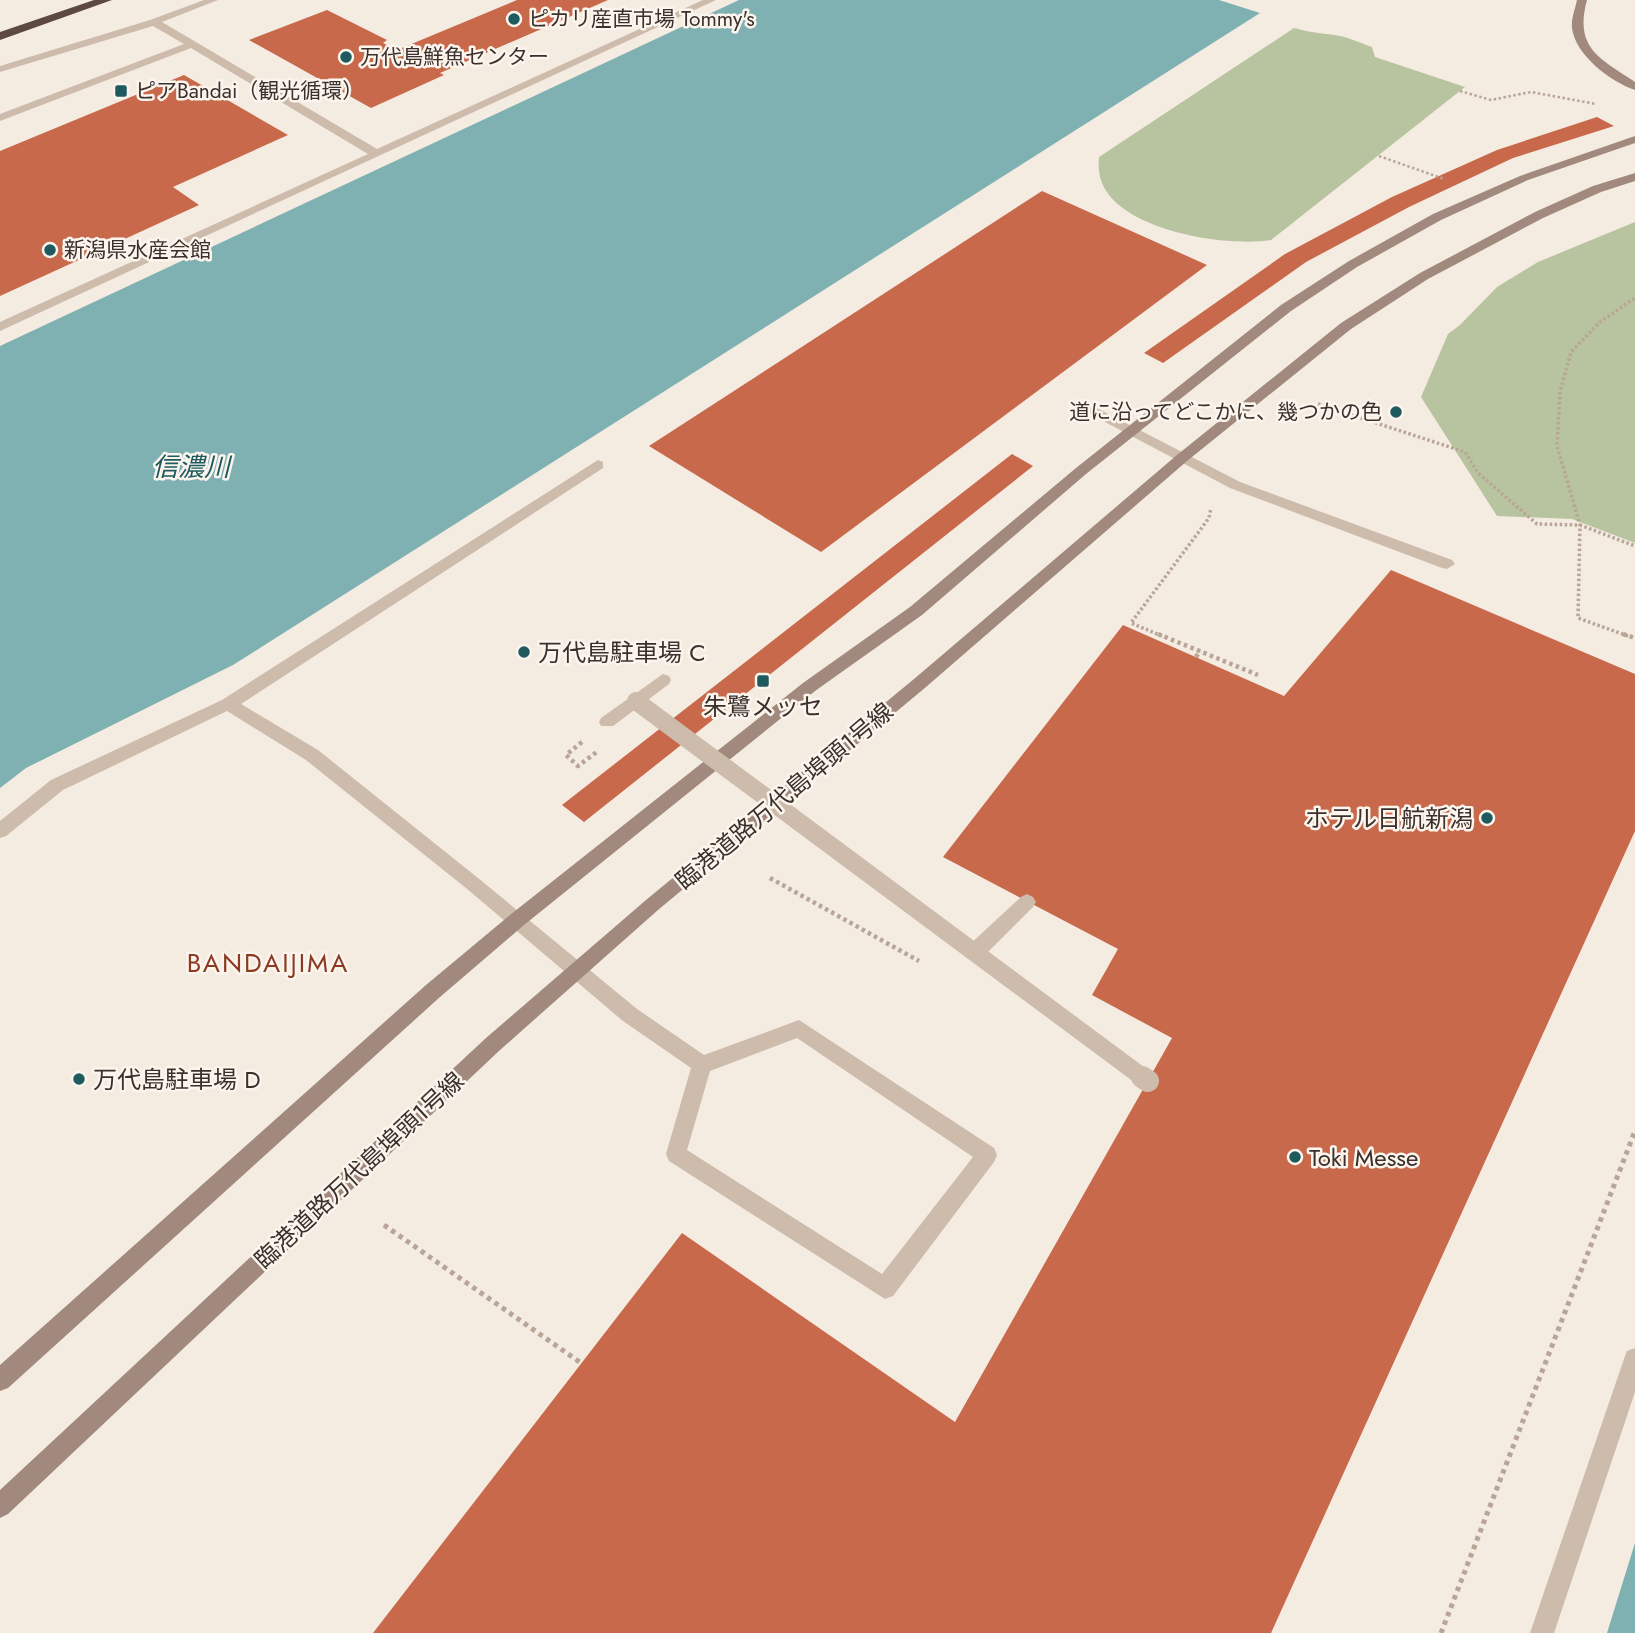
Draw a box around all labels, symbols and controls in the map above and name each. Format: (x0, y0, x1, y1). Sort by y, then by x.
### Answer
place label: ピカリ産直市場 Tommy's (528, 4, 755, 34)
marker: ピカリ産直市場 Tommy's (506, 11, 522, 27)
place label: 万代島鮮魚センター (360, 42, 549, 72)
marker: 万代島鮮魚センター (338, 49, 354, 65)
place label: ピアBandai（観光循環） (135, 76, 363, 106)
marker: ピアBandai（観光循環） (113, 83, 129, 99)
place label: 新潟県水産会館 (64, 235, 211, 265)
marker: 新潟県水産会館 (42, 242, 58, 258)
place label: 道に沿ってどこかに、幾つかの色 (1069, 397, 1382, 427)
marker: 道に沿ってどこかに、幾つかの色 (1388, 404, 1404, 420)
water label: 信濃川 (152, 448, 233, 486)
place label: 万代島駐車場 C (538, 635, 706, 670)
marker: 万代島駐車場 C (516, 644, 532, 660)
marker: 朱鷺メッセ (755, 673, 771, 689)
place label: 朱鷺メッセ (703, 689, 823, 724)
street label: 臨港道路万代島埠頭1号線 (667, 694, 901, 898)
place label: ホテル日航新潟 (1305, 801, 1473, 836)
marker: ホテル日航新潟 (1479, 810, 1495, 826)
district label: BANDAIJIMA (187, 944, 349, 982)
place label: 万代島駐車場 D (93, 1062, 261, 1097)
street label: 臨港道路万代島埠頭1号線 (247, 1063, 471, 1277)
marker: 万代島駐車場 D (71, 1071, 87, 1087)
place label: Toki Messe (1309, 1140, 1418, 1175)
marker: Toki Messe (1287, 1149, 1303, 1165)

